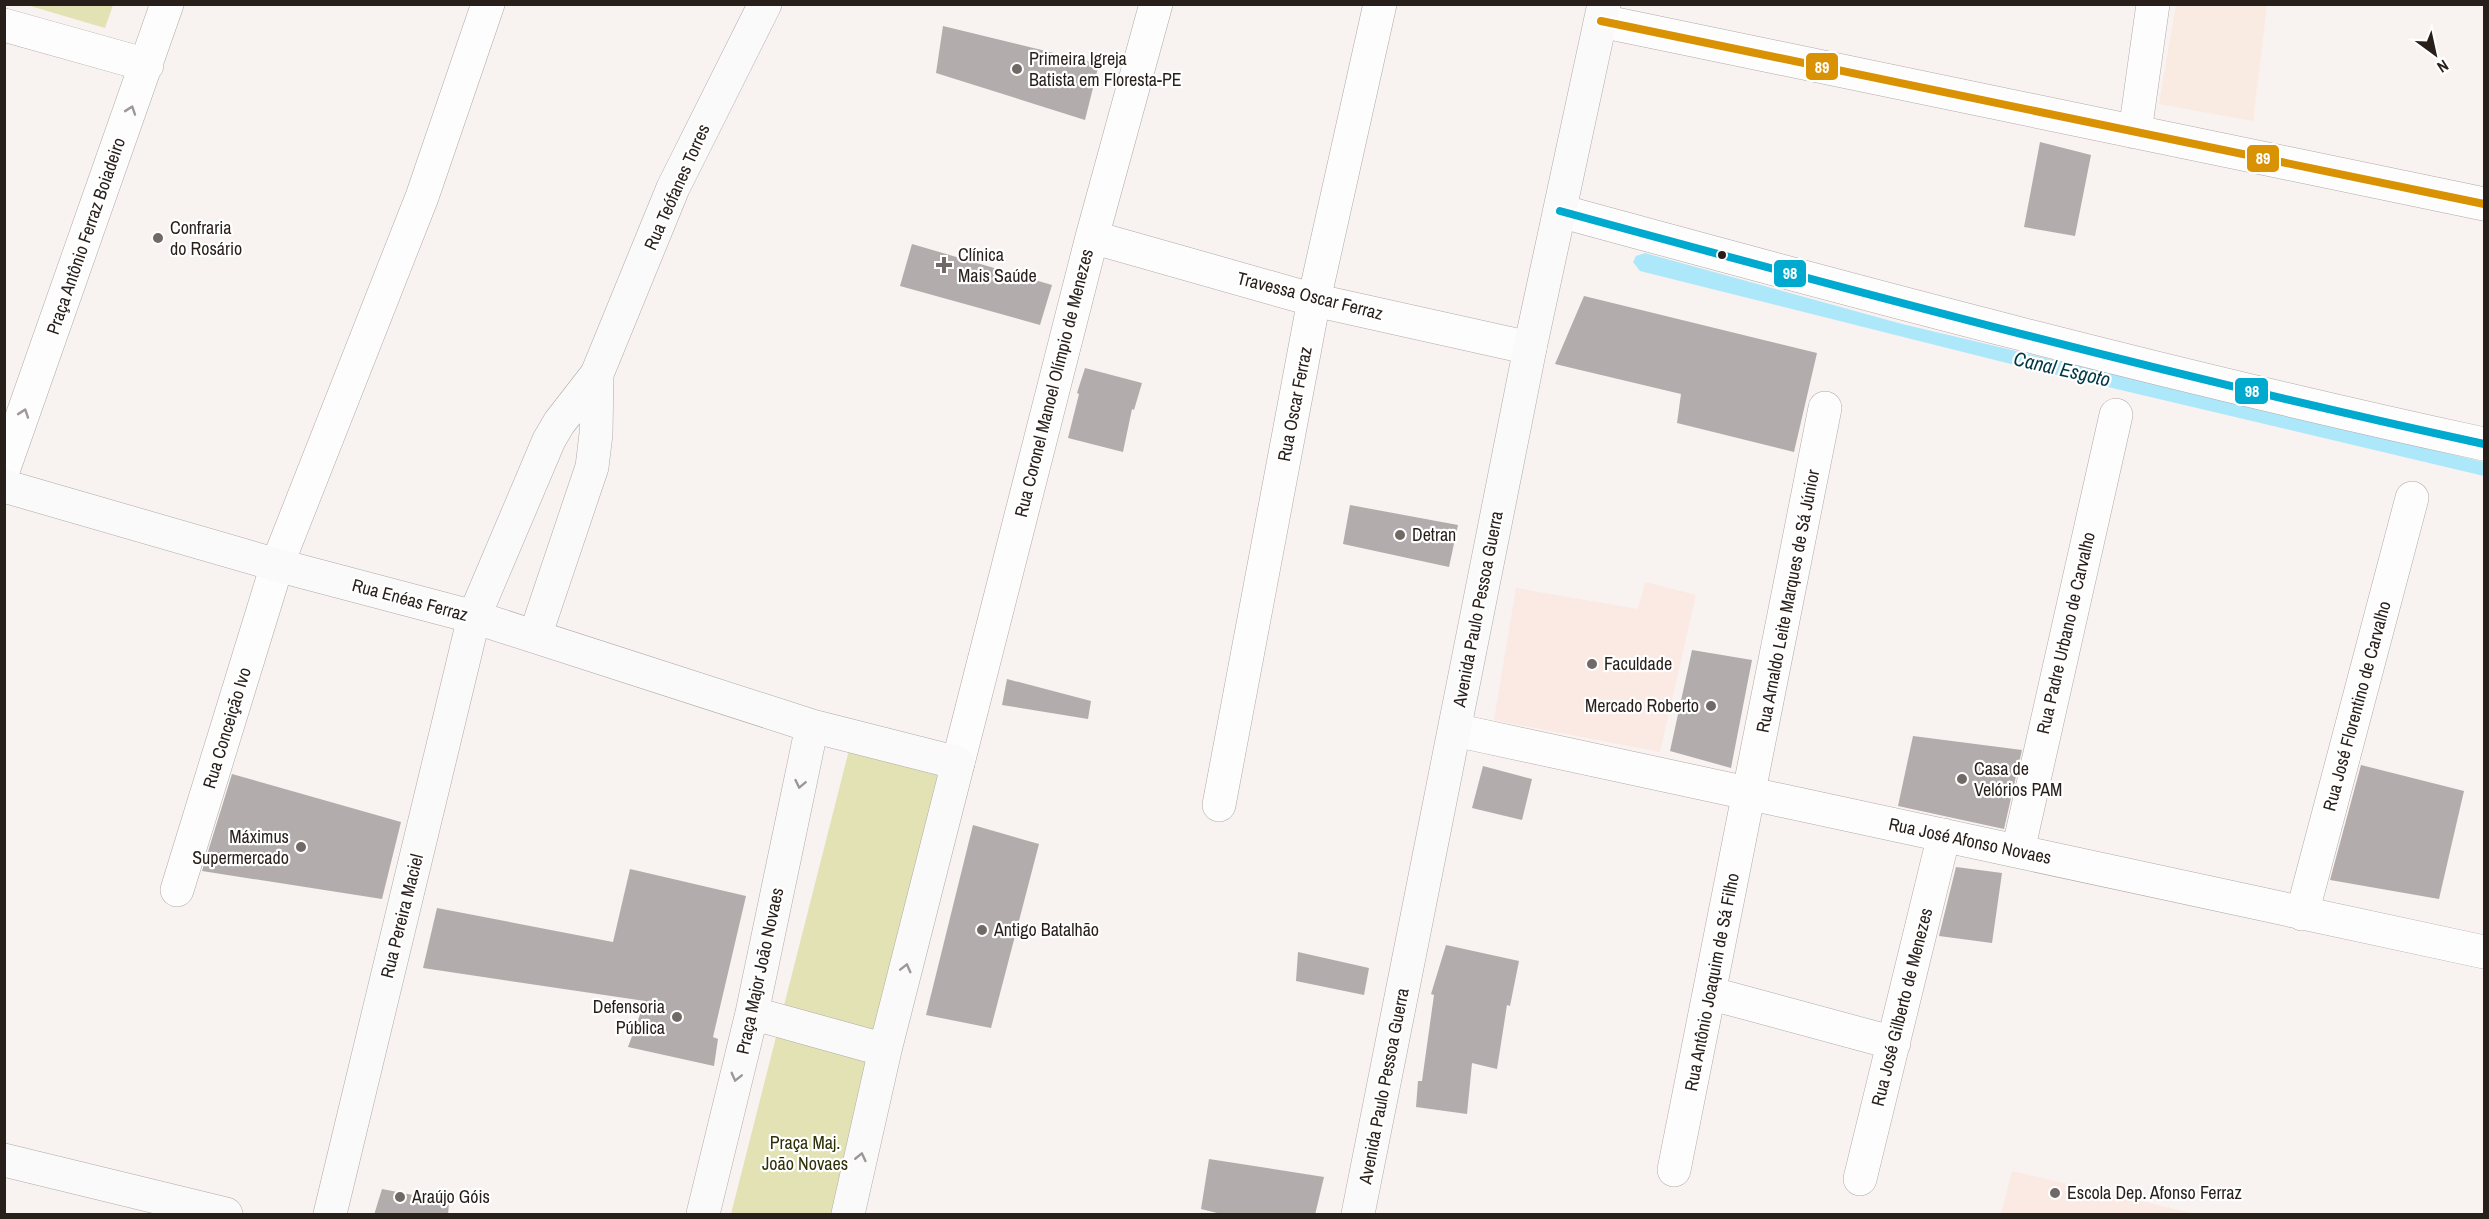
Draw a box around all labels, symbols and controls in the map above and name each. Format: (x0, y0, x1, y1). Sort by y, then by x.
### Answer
north arrow (2405, 24, 2465, 84)
place label: Primeira Igreja Batista em Floresta-PE (1029, 46, 1182, 92)
line badge: 89 (1805, 52, 1839, 81)
text: N (2433, 55, 2453, 78)
text: 89 (1815, 56, 1829, 78)
marker: Primeira Igreja Batista em Floresta-PE (1010, 62, 1024, 76)
one-way arrow (124, 105, 137, 116)
street label: Rua Teófanes Torres (638, 120, 716, 254)
street label: Praça Antônio Ferraz Boiadeiro (40, 134, 131, 338)
line badge: 89 (2246, 144, 2280, 173)
text: 89 (2256, 147, 2270, 169)
place label: Confraria do Rosário (170, 215, 242, 261)
marker: Confraria do Rosário (151, 231, 165, 245)
place label: Clínica Mais Saúde (958, 242, 1037, 288)
street label: Rua Coronel Manoel Olímpio de Menezes (1008, 246, 1099, 520)
unlabelled marker (1716, 249, 1728, 261)
marker: Clínica Mais Saúde (935, 256, 953, 274)
line badge: 98 (1773, 259, 1807, 288)
text: 98 (1783, 262, 1797, 284)
street label: Travessa Oscar Ferraz (1234, 265, 1386, 326)
street label: Rua Oscar Ferraz (1271, 344, 1318, 464)
water label: Canal Esgoto (2011, 344, 2113, 393)
line badge: 98 (2234, 377, 2269, 405)
text: 98 (2245, 380, 2259, 402)
one-way arrow (17, 408, 30, 419)
street label: Rua Arnaldo Leite Marques de Sá Júnior (1750, 467, 1825, 735)
street label: Avenida Paulo Pessoa Guerra (1446, 509, 1509, 710)
place label: Detran (1412, 522, 1456, 547)
marker: Detran (1393, 528, 1407, 542)
street label: Rua Padre Urbano de Carvalho (2030, 529, 2101, 736)
street label: Rua Enéas Ferraz (349, 572, 471, 627)
street label: Rua José Florentino de Carvalho (2316, 598, 2397, 814)
place label: Faculdade (1604, 651, 1672, 676)
marker: Faculdade (1585, 657, 1599, 671)
street label: Rua Conceição Ivo (196, 664, 257, 792)
place label: Mercado Roberto (1585, 693, 1699, 718)
marker: Mercado Roberto (1704, 699, 1718, 713)
place label: Casa de Velórios PAM (1974, 756, 2062, 802)
marker: Casa de Velórios PAM (1955, 772, 1969, 786)
one-way arrow (794, 778, 807, 788)
street label: Rua José Afonso Novaes (1886, 811, 2054, 870)
place label: Máximus Supermercado (192, 824, 289, 870)
marker: Máximus Supermercado (294, 840, 308, 854)
street label: Rua Pereira Maciel (374, 851, 429, 981)
street label: Rua Antônio Joaquim de Sá Filho (1678, 871, 1745, 1093)
street label: Praça Major João Novaes (730, 885, 789, 1057)
street label: Rua José Gilberto de Menezes (1865, 905, 1938, 1109)
place label: Antigo Batalhão (993, 917, 1099, 942)
marker: Antigo Batalhão (975, 923, 989, 937)
one-way arrow (899, 963, 911, 974)
street label: Avenida Paulo Pessoa Guerra (1352, 986, 1415, 1187)
place label: Defensoria Pública (593, 994, 665, 1040)
marker: Defensoria Pública (670, 1010, 684, 1024)
one-way arrow (731, 1072, 744, 1082)
park label: Praça Maj. João Novaes (762, 1130, 848, 1176)
one-way arrow (853, 1153, 866, 1163)
place label: Escola Dep. Afonso Ferraz (2067, 1180, 2242, 1205)
place label: Araújo Góis (411, 1184, 490, 1209)
marker: Escola Dep. Afonso Ferraz (2048, 1186, 2062, 1200)
marker: Araújo Góis (393, 1190, 407, 1204)

